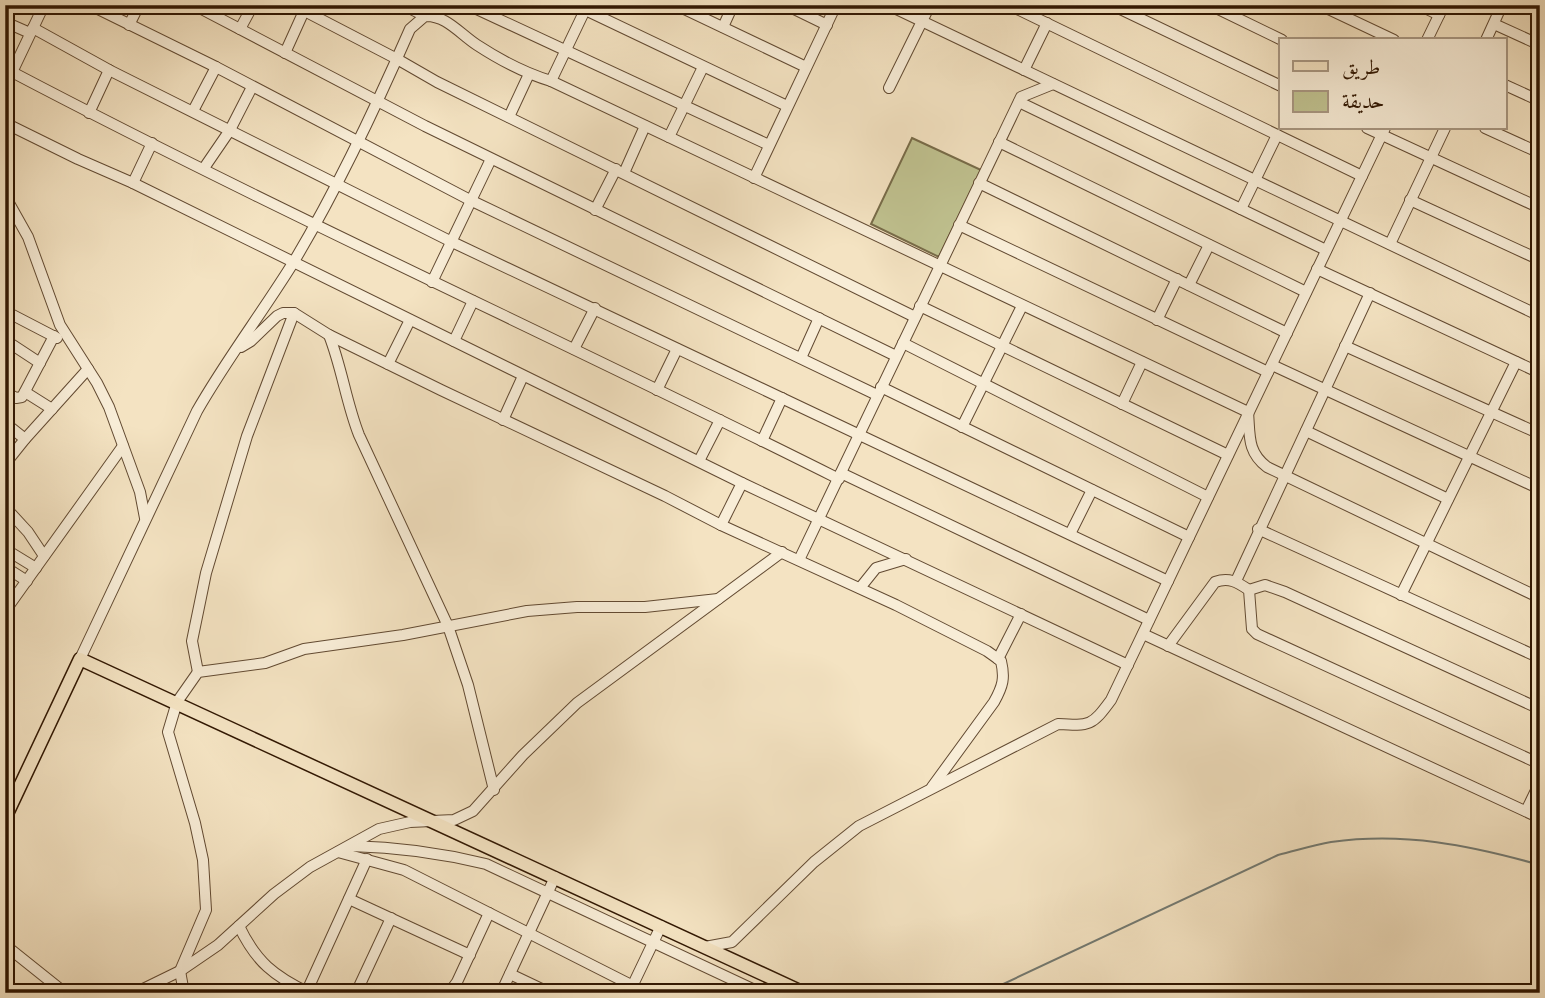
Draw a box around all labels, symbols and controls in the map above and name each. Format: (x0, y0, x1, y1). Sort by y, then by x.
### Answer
legend (1279, 38, 1506, 130)
text: طريق (1342, 54, 1380, 80)
text: حديقة (1342, 88, 1385, 114)

